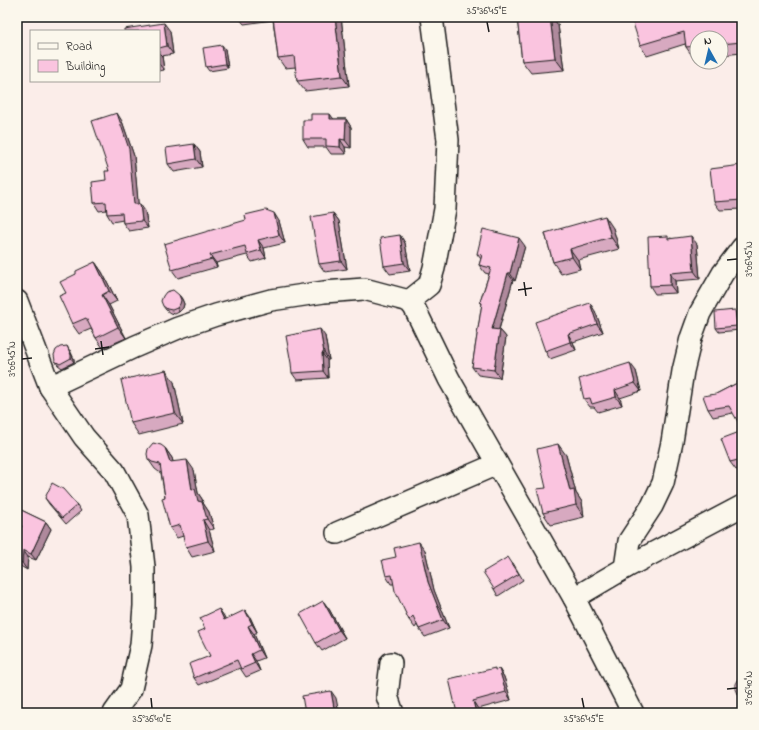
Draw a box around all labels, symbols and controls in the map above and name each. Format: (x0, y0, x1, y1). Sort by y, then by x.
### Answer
text: 35°36'45"E (467, 4, 507, 19)
legend (30, 30, 160, 82)
north arrow (689, 30, 729, 70)
text: N (703, 33, 713, 50)
text: Road (66, 38, 92, 56)
text: Building (65, 58, 105, 77)
text: 3°06'45"N (742, 241, 757, 277)
text: 3°06'45"N (5, 341, 20, 377)
text: 3°06'40"N (742, 671, 757, 705)
text: 35°36'40"E (133, 712, 171, 727)
text: 35°36'45"E (564, 712, 604, 727)

